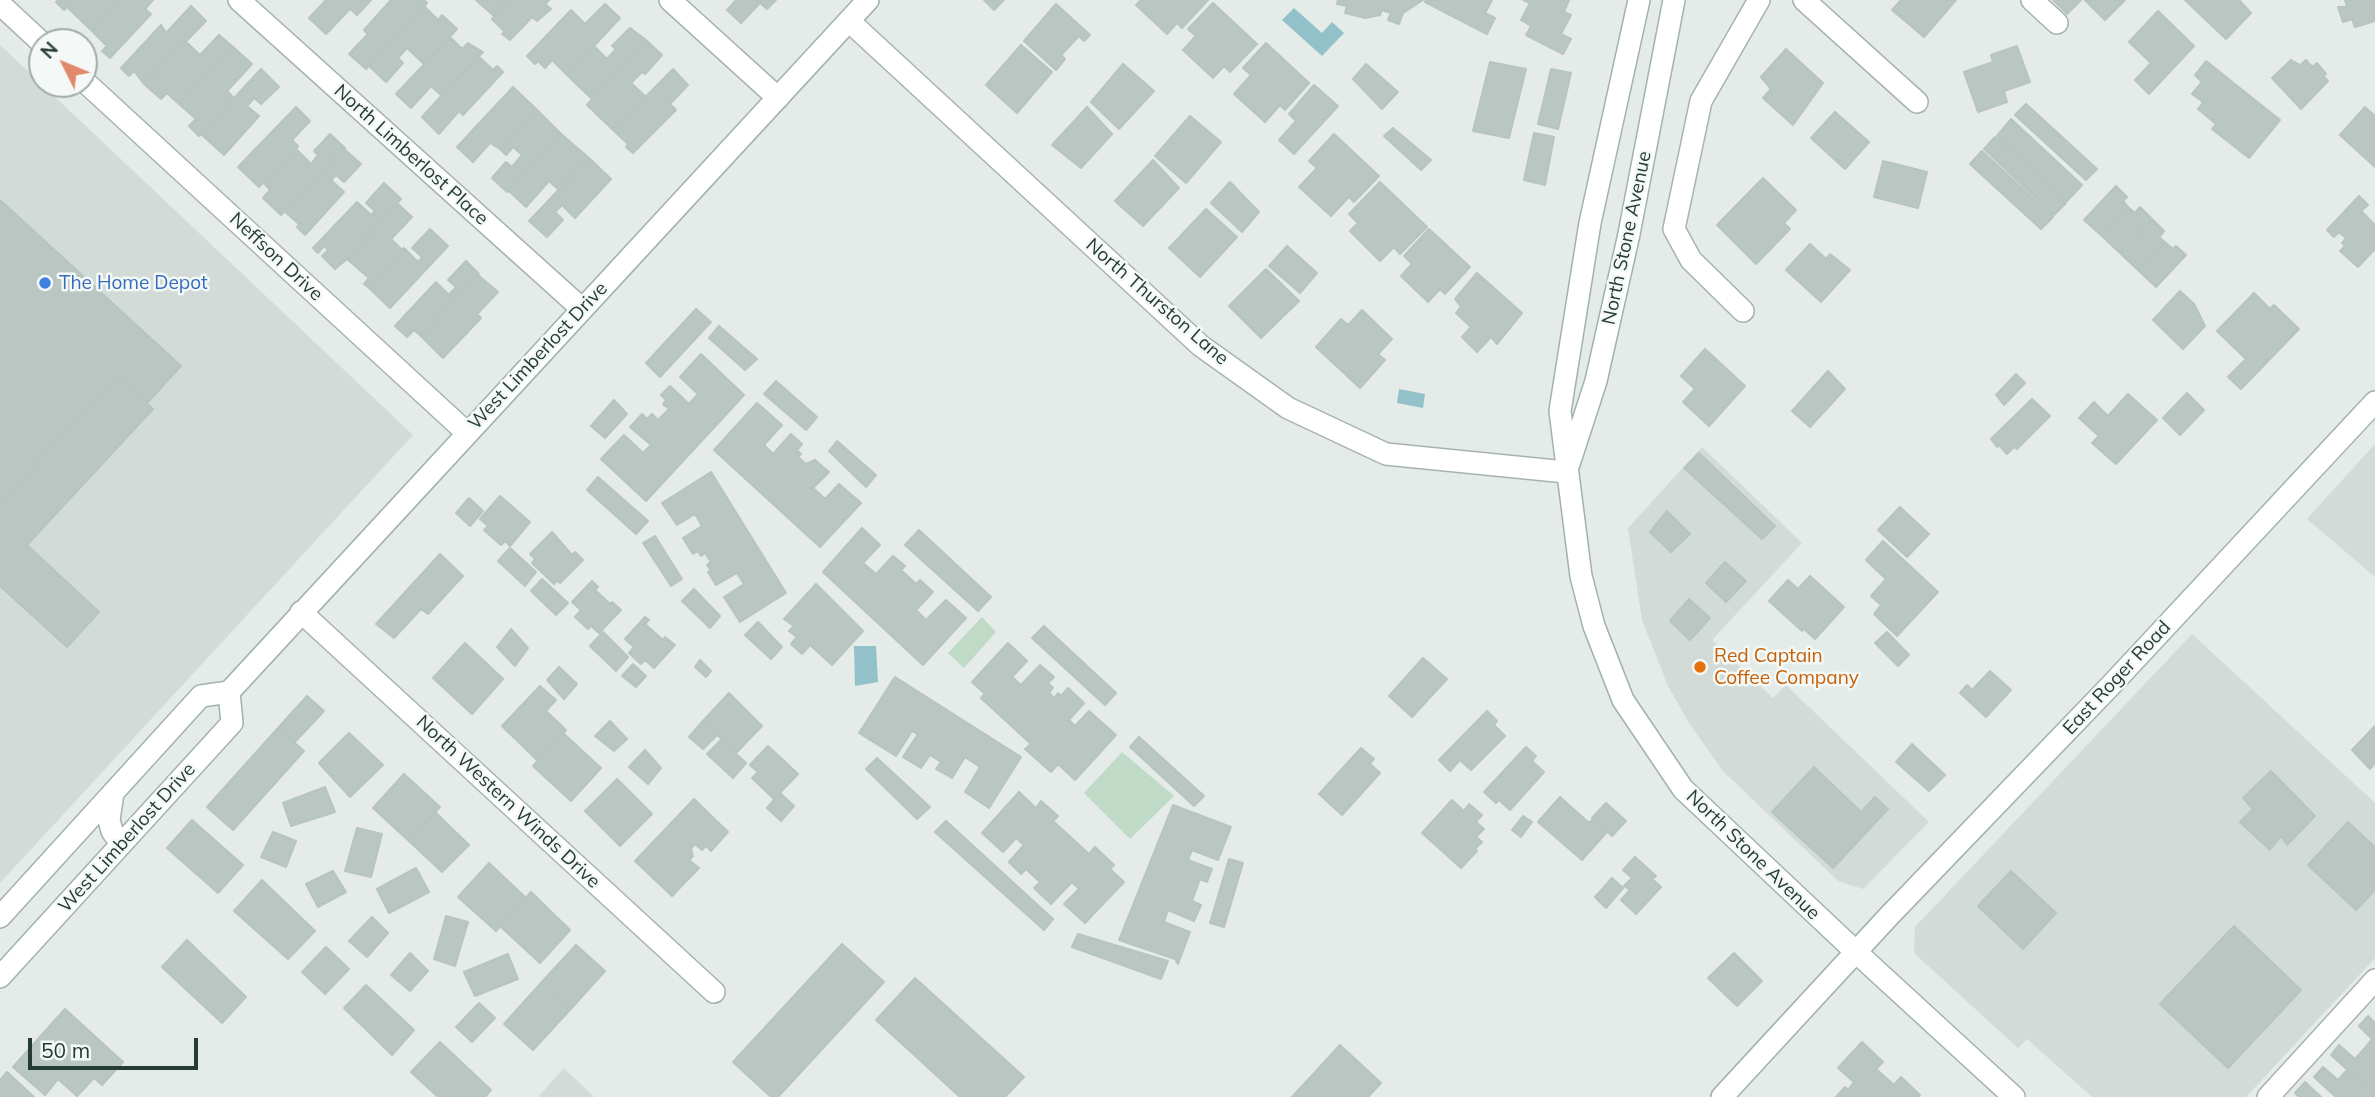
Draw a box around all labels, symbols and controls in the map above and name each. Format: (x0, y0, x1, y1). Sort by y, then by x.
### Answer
north arrow (28, 28, 98, 98)
text: N (35, 37, 63, 63)
street label: North Limberlost Place (329, 80, 493, 230)
street label: North Stone Avenue (1597, 149, 1657, 327)
street label: Neffson Drive (225, 208, 327, 306)
street label: North Thurston Lane (1081, 234, 1233, 370)
place label: The Home Depot (59, 272, 208, 294)
marker: The Home Depot (37, 275, 53, 291)
street label: West Limberlost Drive (464, 277, 612, 435)
street label: East Roger Road (2058, 616, 2176, 740)
place label: Red Captain Coffee Company (1714, 645, 1859, 689)
marker: Red Captain Coffee Company (1692, 659, 1708, 675)
street label: North Western Winds Drive (411, 711, 605, 893)
street label: West Limberlost Drive (54, 758, 200, 918)
street label: North Stone Avenue (1681, 785, 1825, 925)
scale bar (32, 1024, 201, 1068)
text: 50 m (41, 1037, 90, 1063)

